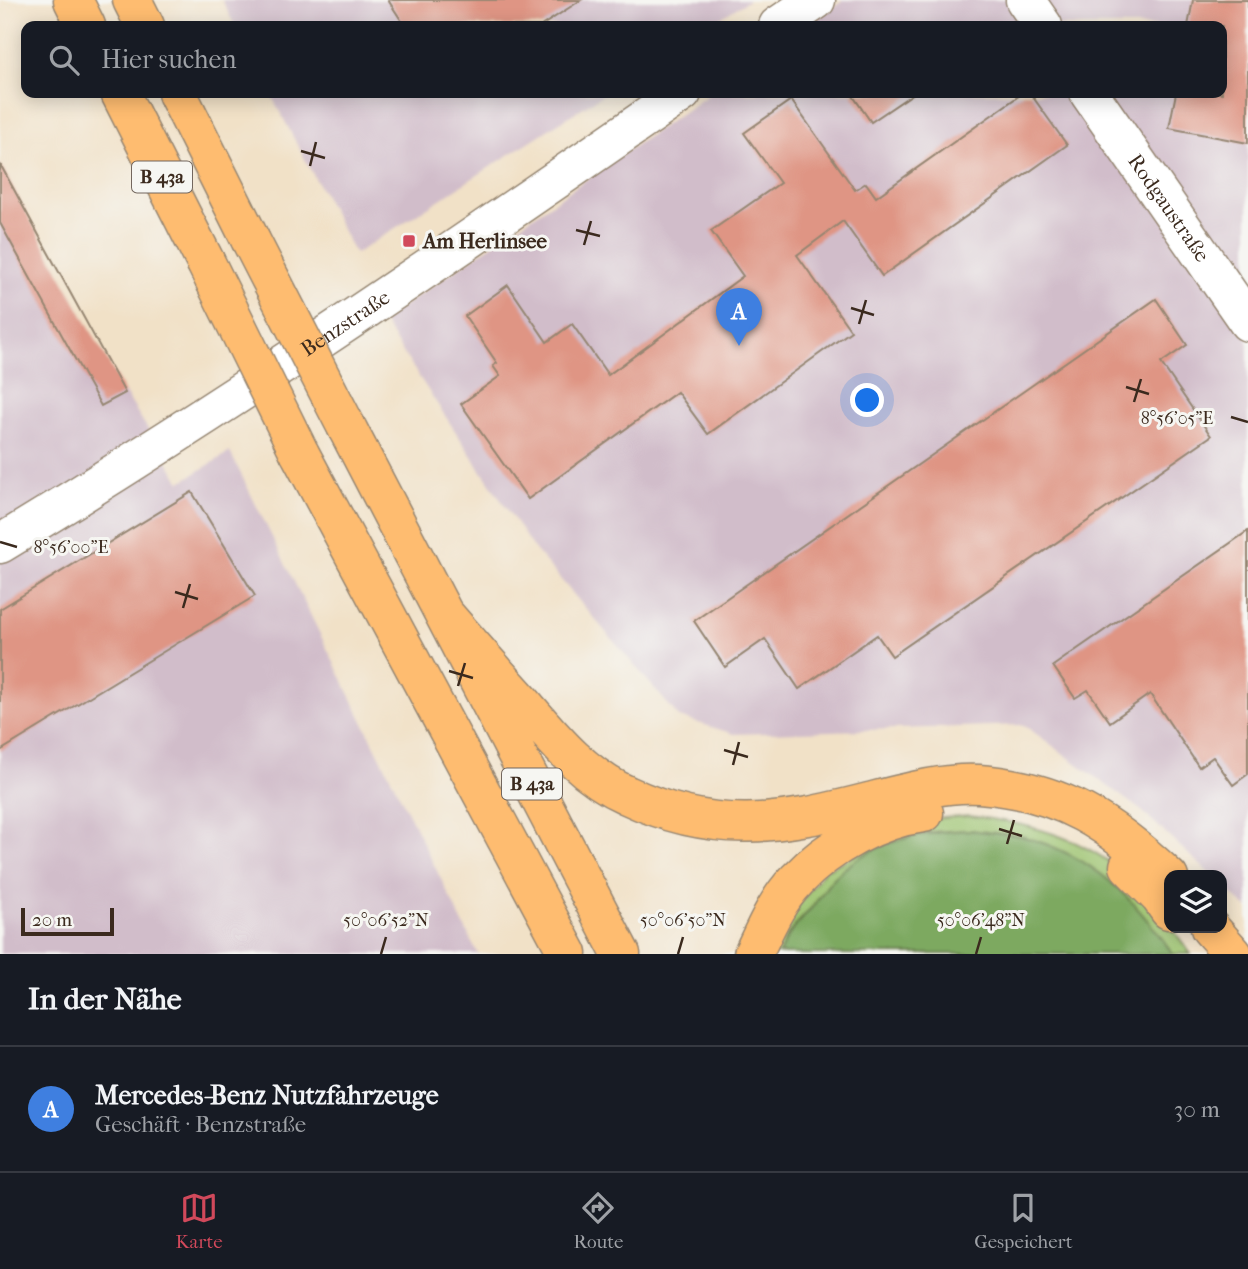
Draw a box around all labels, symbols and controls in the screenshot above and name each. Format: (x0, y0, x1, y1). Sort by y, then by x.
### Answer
search box (21, 21, 1227, 98)
icon: search (45, 41, 83, 79)
text: Hier suchen (101, 44, 237, 75)
street label: Rodgaustraße (1123, 150, 1215, 266)
road number: B 43a (132, 162, 192, 192)
place label: Am Herlinsee (421, 229, 547, 253)
marker: Am Herlinsee (401, 233, 417, 249)
street label: Benzstraße (297, 285, 394, 361)
pin: A (716, 288, 762, 346)
your location (850, 383, 884, 417)
text: 8°56'05"E (1141, 408, 1213, 429)
text: 8°56'00"E (34, 537, 108, 558)
road number: B 43a (502, 768, 562, 800)
map controls (1164, 870, 1227, 933)
button: layers (1164, 870, 1227, 933)
scale bar (21, 905, 114, 937)
text: 20 m (32, 909, 72, 931)
text: 50°06'52"N (343, 910, 429, 931)
text: 50°06'50"N (640, 910, 726, 931)
text: 50°06'48"N (937, 910, 1025, 931)
text: In der Nähe (28, 982, 182, 1017)
text: Mercedes-Benz Nutzfahrzeuge (95, 1080, 439, 1111)
text: A (44, 1096, 58, 1123)
text: 30 m (1174, 1096, 1220, 1123)
text: Geschäft · Benzstraße (95, 1111, 306, 1138)
tab: Karte (175, 1189, 223, 1253)
tab: Route (574, 1189, 623, 1253)
tab: Gespeichert (974, 1189, 1073, 1253)

